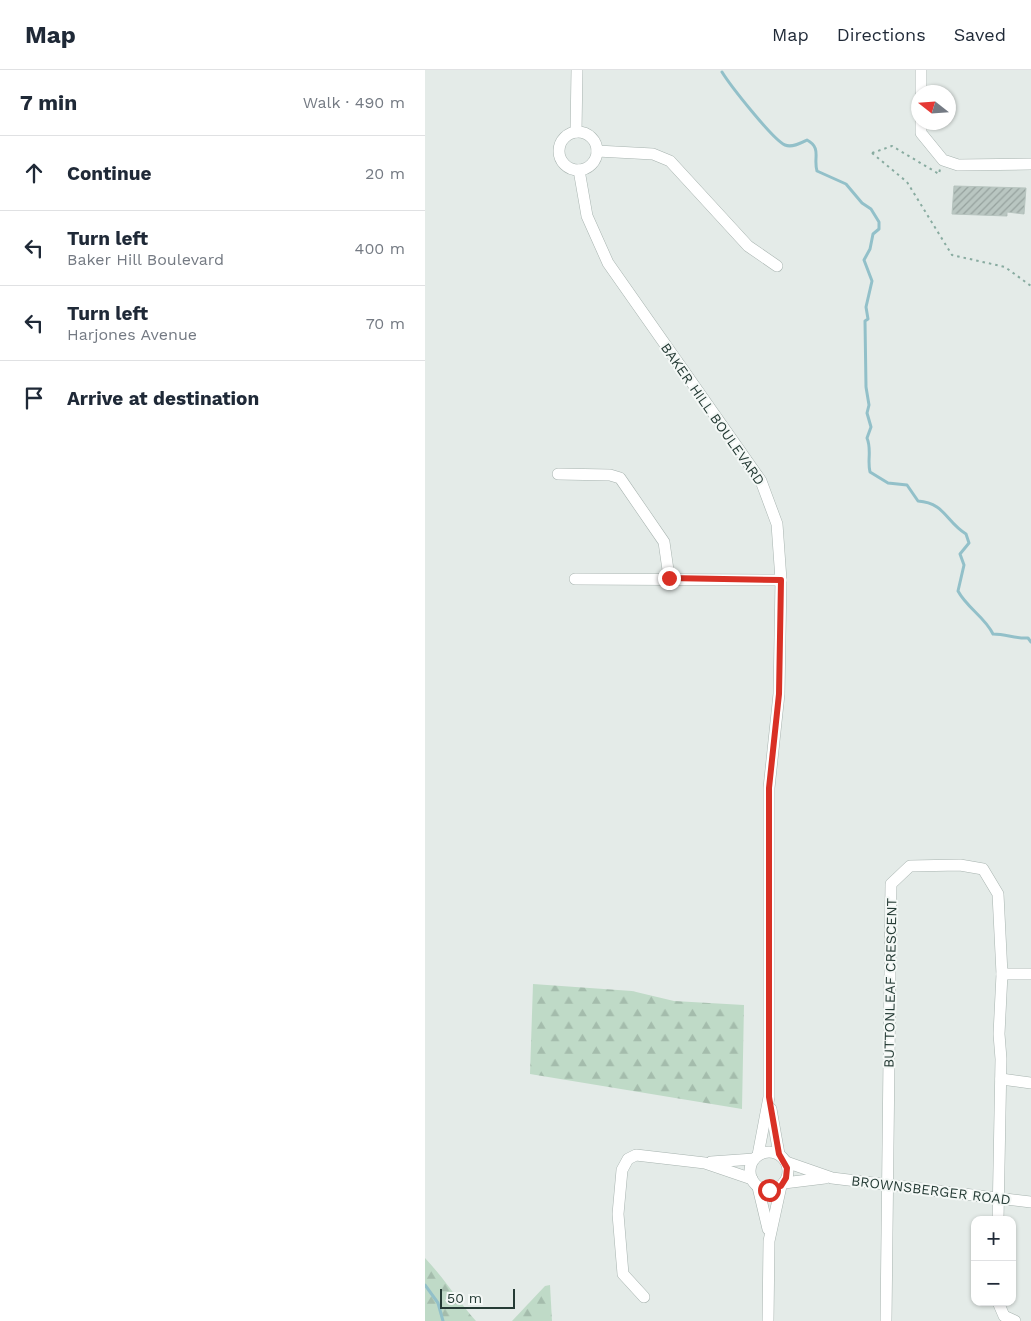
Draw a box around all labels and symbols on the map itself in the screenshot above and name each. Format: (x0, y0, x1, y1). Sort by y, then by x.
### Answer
north arrow (911, 85, 956, 130)
street label: BAKER HILL BOULEVARD (658, 340, 768, 488)
route end (658, 567, 681, 590)
street label: BUTTONLEAF CRESCENT (881, 897, 899, 1068)
street label: BROWNSBERGER ROAD (850, 1172, 1012, 1208)
route start (758, 1179, 781, 1202)
scale bar (440, 1286, 515, 1309)

